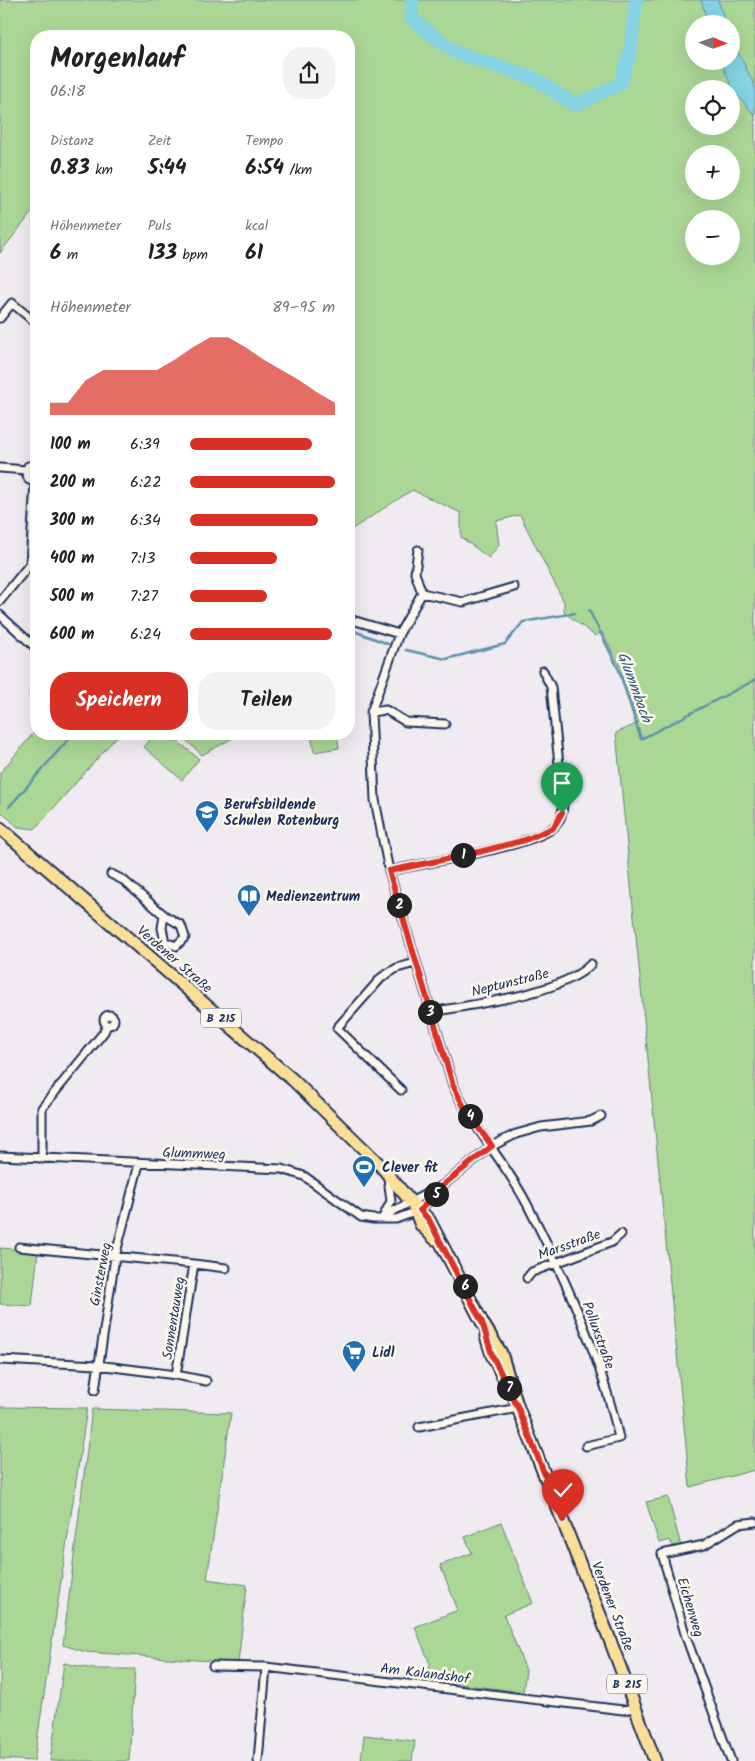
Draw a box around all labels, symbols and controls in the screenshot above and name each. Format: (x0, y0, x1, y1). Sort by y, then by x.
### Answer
north arrow (685, 15, 740, 70)
map controls (685, 15, 740, 265)
text: Morgenlauf (50, 37, 184, 82)
button: share (283, 47, 335, 99)
text: 06:18 (50, 79, 86, 104)
button: locate (685, 80, 740, 135)
text: Distanz (50, 130, 94, 152)
text: Zeit (148, 130, 171, 152)
text: Tempo (245, 130, 283, 152)
button: + (685, 145, 740, 200)
text: 0.83 (50, 152, 90, 185)
text: 5:44 (148, 152, 186, 185)
text: 6:54 (245, 152, 284, 185)
text: km (90, 159, 113, 181)
text: /km (284, 159, 312, 181)
button: − (685, 210, 740, 265)
text: Höhenmeter (50, 215, 121, 237)
text: Puls (148, 215, 171, 237)
text: kcal (245, 215, 268, 237)
text: 6 (50, 237, 61, 270)
text: 133 (148, 237, 177, 270)
text: 61 (245, 237, 263, 270)
text: m (61, 244, 78, 266)
text: bpm (177, 244, 208, 266)
text: Höhenmeter (50, 295, 131, 320)
text: 89–95 m (272, 295, 335, 320)
text: 100 m (50, 432, 91, 457)
text: 6:39 (130, 432, 160, 457)
text: 200 m (50, 470, 95, 495)
text: 6:22 (130, 470, 161, 495)
text: 300 m (50, 508, 94, 533)
text: 6:34 (130, 508, 161, 533)
text: 400 m (50, 546, 94, 571)
text: 7:13 (130, 546, 155, 571)
text: 500 m (50, 584, 94, 609)
text: 7:27 (130, 584, 158, 609)
text: 600 m (50, 622, 94, 647)
text: 6:24 (130, 622, 161, 647)
water label: Glummbach (610, 649, 659, 728)
button: Speichern (50, 672, 188, 730)
button: Teilen (198, 672, 335, 730)
pin (541, 762, 583, 813)
icon: arrive (548, 769, 576, 797)
place label: Berufsbildende Schulen Rotenburg (224, 794, 339, 832)
school or university icon: Berufsbildende Schulen Rotenburg (194, 799, 220, 833)
pin: 1 (450, 842, 476, 868)
text: 1 (461, 844, 466, 866)
library icon: Medienzentrum (236, 883, 262, 917)
place label: Medienzentrum (266, 886, 361, 908)
pin: 2 (386, 892, 412, 918)
text: 2 (395, 894, 404, 916)
street label: Verdener Straße (132, 921, 218, 999)
street label: Neptunstraße (469, 963, 552, 1003)
pin: 3 (418, 1000, 442, 1024)
text: 3 (427, 1001, 434, 1023)
road number: B 215 (201, 1008, 241, 1028)
pin: 4 (458, 1104, 482, 1128)
text: 4 (467, 1105, 474, 1127)
street label: Glummweg (162, 1142, 226, 1166)
sports icon: Clever fit (351, 1154, 377, 1188)
place label: Clever fit (382, 1157, 439, 1179)
pin: 5 (424, 1182, 448, 1206)
text: 5 (433, 1183, 440, 1205)
street label: Marsstraße (535, 1223, 604, 1266)
street label: Ginsterweg (84, 1241, 118, 1308)
pin: 6 (452, 1274, 478, 1298)
street label: Sonnentauweg (157, 1275, 191, 1361)
text: 6 (462, 1275, 469, 1297)
street label: Polluxstraße (576, 1298, 621, 1373)
supermarket icon: Lidl (341, 1339, 367, 1373)
place label: Lidl (372, 1342, 395, 1364)
pin: 7 (496, 1376, 522, 1400)
text: 7 (506, 1377, 513, 1399)
pin (542, 1469, 584, 1520)
icon: check (549, 1476, 577, 1504)
street label: Verdener Straße (585, 1558, 639, 1655)
street label: Eichenweg (671, 1575, 710, 1640)
street label: Am Kalandshof (379, 1658, 472, 1691)
road number: B 215 (607, 1675, 647, 1694)

